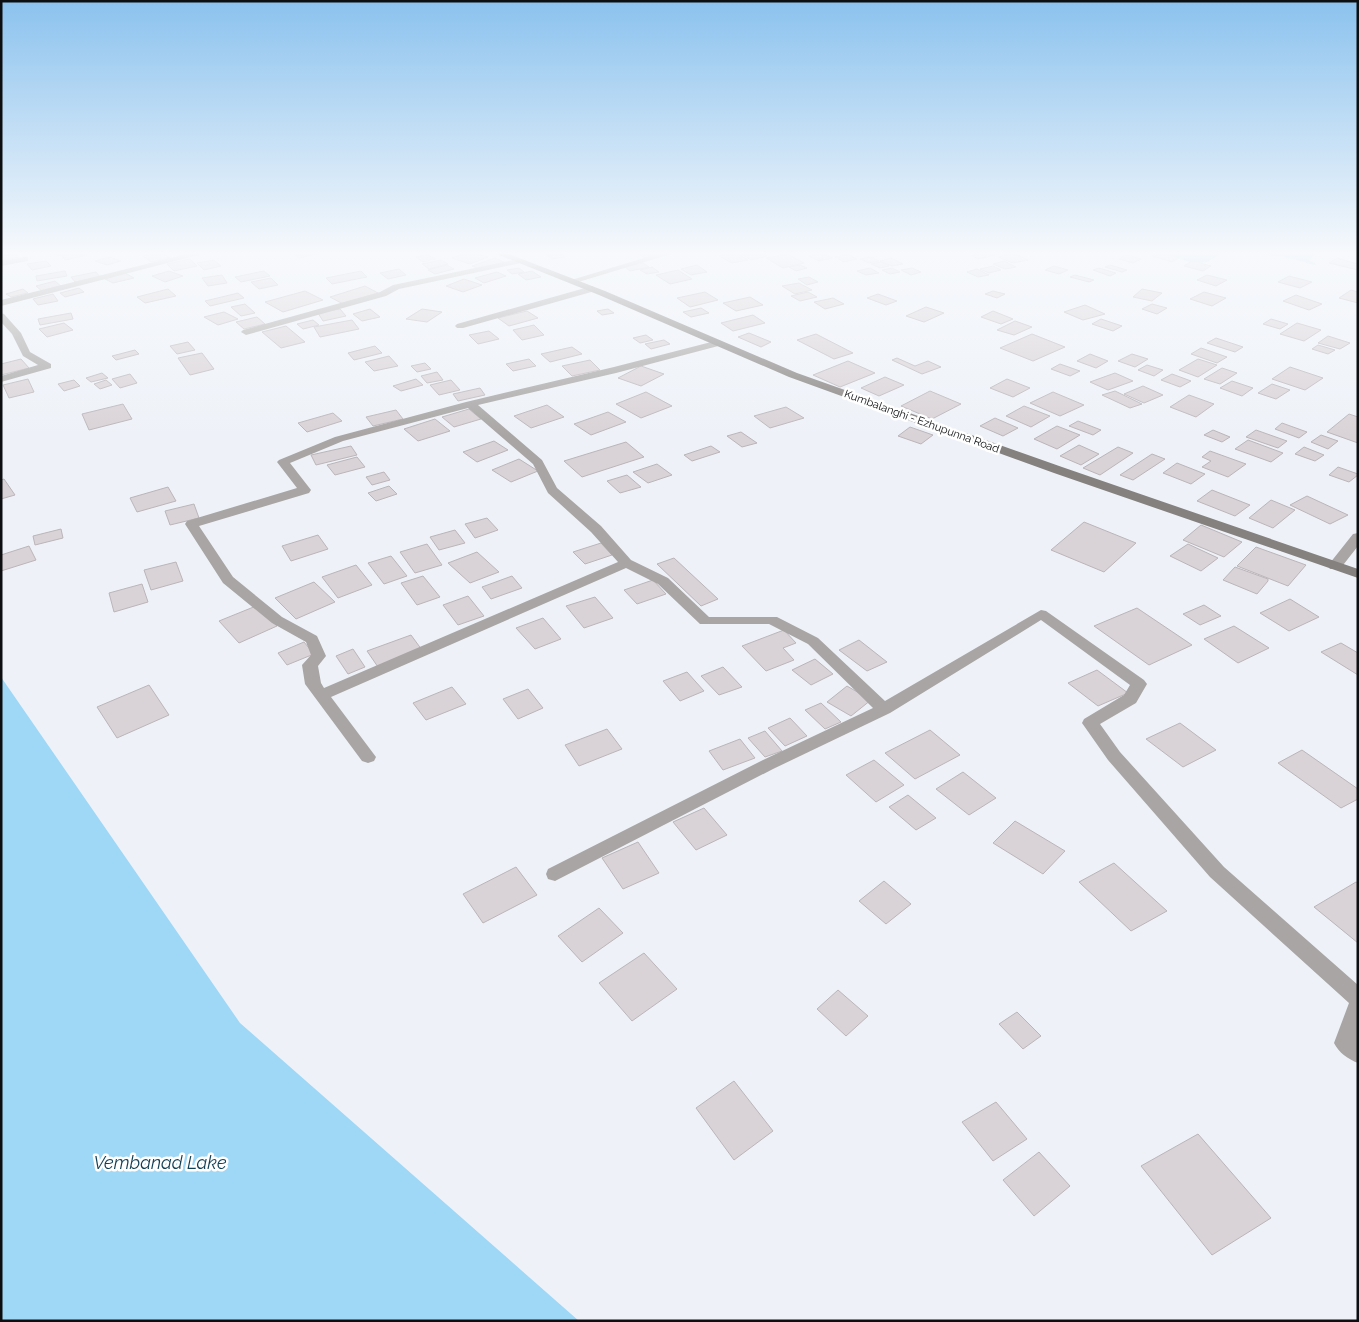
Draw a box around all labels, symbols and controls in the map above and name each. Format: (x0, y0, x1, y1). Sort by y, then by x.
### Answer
street label: Kumbalanghi - Ezhupunna Road (843, 387, 1001, 456)
water label: Vembanad Lake (93, 1152, 227, 1173)

